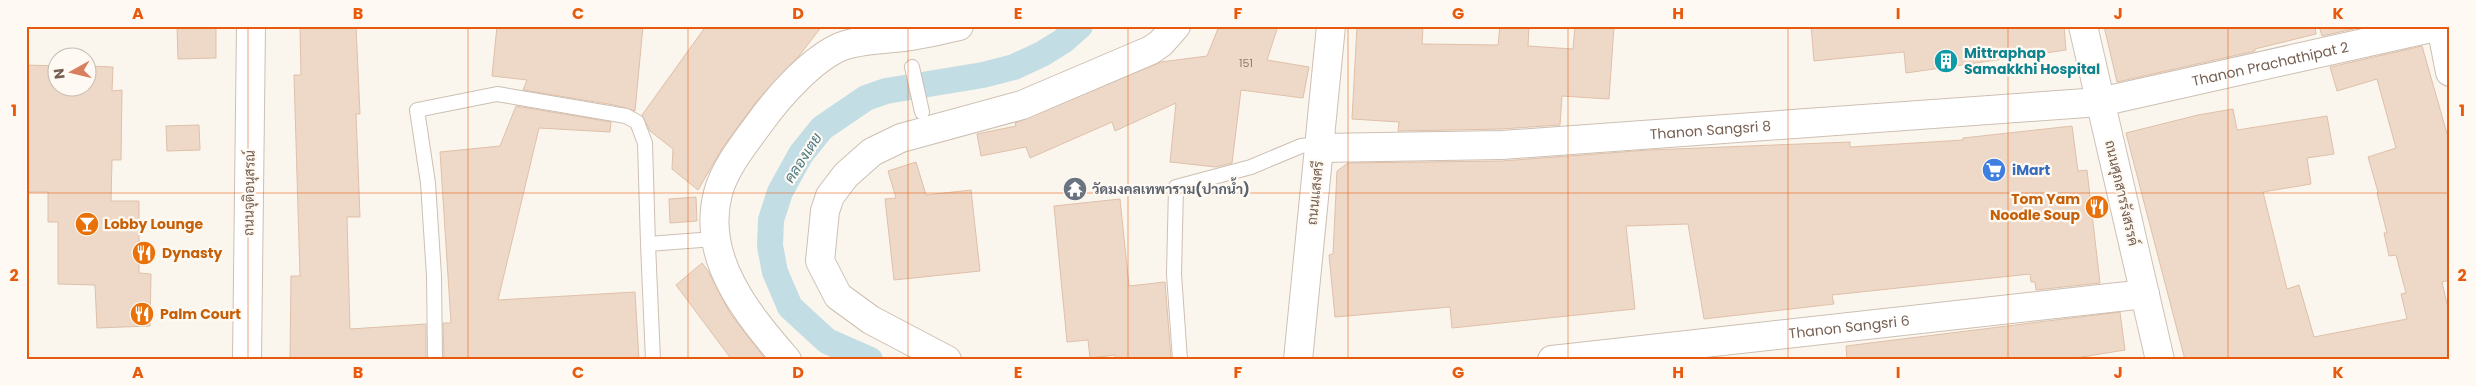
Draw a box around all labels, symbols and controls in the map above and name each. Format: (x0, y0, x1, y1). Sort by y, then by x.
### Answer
text: A (132, 2, 144, 25)
text: B (353, 2, 363, 25)
text: C (572, 2, 584, 25)
text: D (792, 2, 804, 25)
text: E (1014, 2, 1022, 25)
text: F (1234, 2, 1243, 25)
text: G (1452, 2, 1464, 25)
text: H (1672, 2, 1684, 25)
text: I (1896, 2, 1900, 25)
text: J (2113, 2, 2123, 25)
text: K (2332, 2, 2344, 25)
street label: Thanon Prachathipat 2 (2190, 37, 2350, 91)
place label: Mittraphap Samakkhi Hospital (1964, 43, 2100, 79)
north arrow (48, 48, 98, 98)
building icon: Mittraphap Samakkhi Hospital (1933, 48, 1959, 74)
house number: 151 (1239, 55, 1253, 71)
text: N (48, 67, 70, 80)
text: 1 (11, 99, 17, 122)
text: 1 (2459, 99, 2465, 122)
street label: Thanon Sangsri 8 (1649, 116, 1772, 144)
water label: คลองเตย (779, 128, 827, 187)
street label: ถนนศุภสารรังสรรค์ (2100, 138, 2144, 248)
street label: ถนนจุติอนุสรณ์ (238, 150, 260, 236)
supermarket icon: iMart (1981, 157, 2007, 183)
street label: ถนนเเสงศรี (1302, 160, 1328, 226)
place label: iMart (2012, 160, 2050, 180)
temple icon: วัดมงคลเทพาราม(ปากน้ำ) (1062, 176, 1088, 202)
place label: วัดมงคลเทพาราม(ปากน้ำ) (1092, 177, 1250, 199)
place label: Tom Yam Noodle Soup (1990, 189, 2080, 225)
restaurant icon: Tom Yam Noodle Soup (2084, 194, 2110, 220)
bar icon: Lobby Lounge (74, 211, 100, 237)
place label: Lobby Lounge (104, 214, 203, 234)
restaurant icon: Dynasty (131, 240, 157, 266)
place label: Dynasty (162, 243, 222, 263)
text: 2 (9, 264, 19, 287)
text: 2 (2457, 264, 2467, 287)
restaurant icon: Palm Court (129, 301, 155, 327)
place label: Palm Court (160, 304, 241, 324)
street label: Thanon Sangsri 6 (1788, 310, 1911, 344)
text: A (132, 361, 144, 384)
text: B (353, 361, 363, 384)
text: C (572, 361, 584, 384)
text: D (792, 361, 804, 384)
text: E (1014, 361, 1022, 384)
text: F (1234, 361, 1243, 384)
text: G (1452, 361, 1464, 384)
text: H (1672, 361, 1684, 384)
text: I (1896, 361, 1900, 384)
text: J (2113, 361, 2123, 384)
text: K (2332, 361, 2344, 384)

